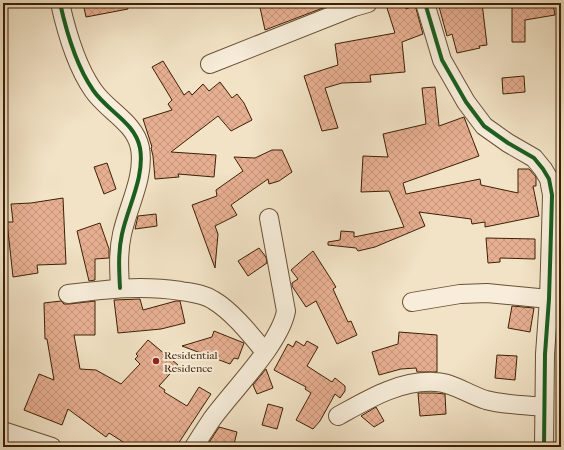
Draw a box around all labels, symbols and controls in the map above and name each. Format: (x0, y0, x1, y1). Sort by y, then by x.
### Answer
place label: Residential Residence (164, 349, 218, 375)
marker: Residential Residence (151, 356, 161, 366)

